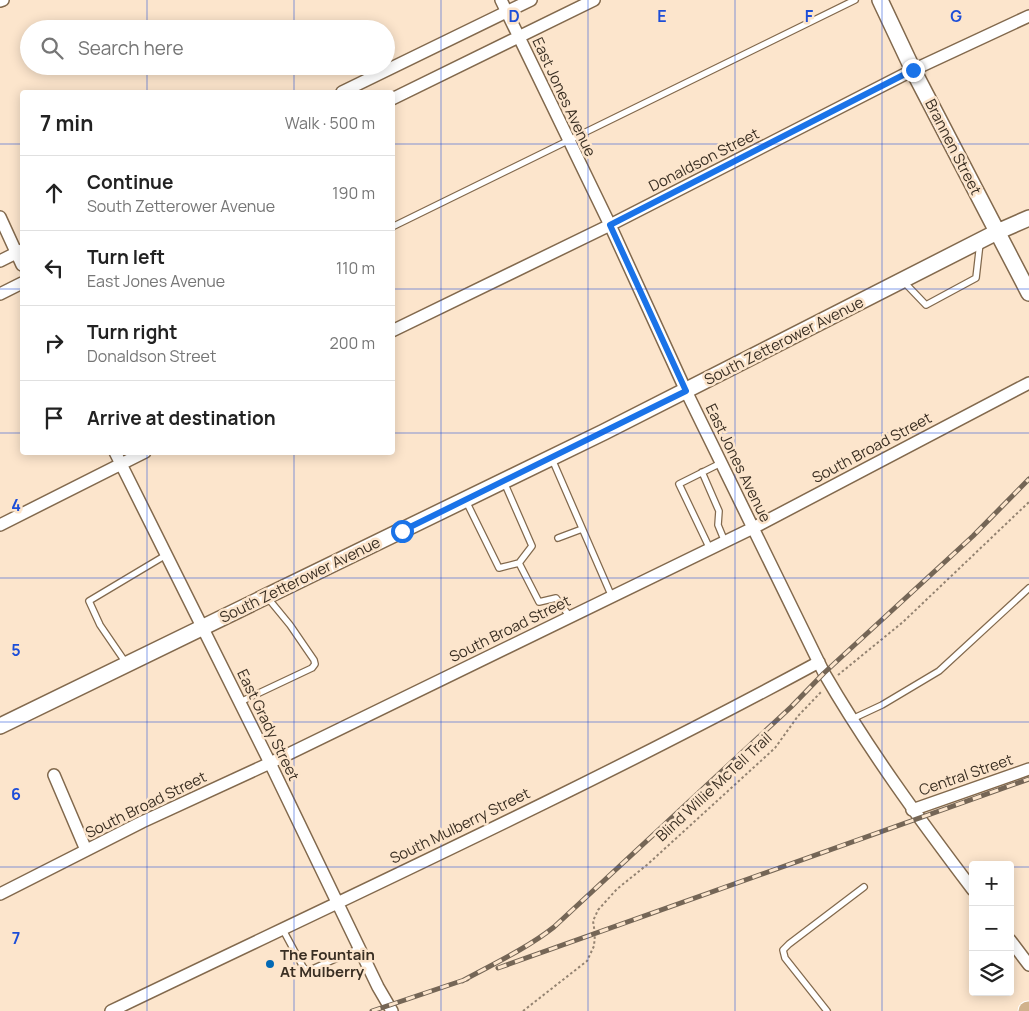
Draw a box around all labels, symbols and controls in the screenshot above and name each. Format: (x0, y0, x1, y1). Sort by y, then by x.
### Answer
text: D (508, 5, 520, 27)
text: E (657, 5, 667, 27)
text: F (805, 5, 814, 27)
text: G (950, 5, 962, 27)
search box (20, 20, 395, 75)
icon: search (38, 34, 66, 62)
street label: East Jones Avenue (528, 34, 601, 160)
text: Search here (78, 35, 184, 61)
route end (902, 59, 925, 82)
street label: Brannen Street (920, 95, 987, 198)
text: 7 min (40, 109, 93, 137)
text: Walk · 500 m (285, 112, 375, 134)
street label: Donaldson Street (645, 123, 763, 196)
text: Continue (87, 169, 173, 195)
icon: ahead (40, 179, 68, 207)
text: 190 m (332, 182, 375, 204)
text: South Zetterower Avenue (87, 195, 275, 217)
text: Turn left (87, 244, 165, 270)
icon: left (40, 254, 68, 282)
text: 110 m (336, 257, 375, 279)
text: East Jones Avenue (87, 270, 225, 292)
street label: South Zetterower Avenue (700, 291, 867, 390)
text: Turn right (87, 319, 177, 345)
icon: right (40, 329, 68, 357)
text: 200 m (330, 332, 375, 354)
text: Donaldson Street (87, 345, 216, 367)
street label: East Jones Avenue (701, 400, 776, 526)
icon: arrive (40, 404, 68, 432)
text: Arrive at destination (87, 405, 276, 431)
street label: South Broad Street (808, 407, 935, 488)
text: 4 (11, 494, 21, 516)
route start (391, 520, 414, 543)
street label: South Zetterower Avenue (216, 531, 384, 628)
street label: South Broad Street (446, 590, 574, 667)
text: 5 (11, 639, 21, 661)
street label: East Grady Street (232, 666, 305, 784)
street label: Blind Willie McTell Trail (651, 727, 776, 846)
street label: Central Street (916, 749, 1016, 800)
street label: South Broad Street (82, 766, 210, 843)
text: 6 (11, 783, 21, 805)
street label: South Mulberry Street (386, 783, 533, 869)
map controls (969, 861, 1014, 996)
button: + (969, 861, 1014, 906)
button: − (969, 906, 1014, 951)
text: 7 (12, 927, 20, 949)
place label: The Fountain At Mulberry (280, 944, 375, 982)
button: layers (969, 951, 1014, 996)
marker: The Fountain At Mulberry (264, 958, 276, 970)

